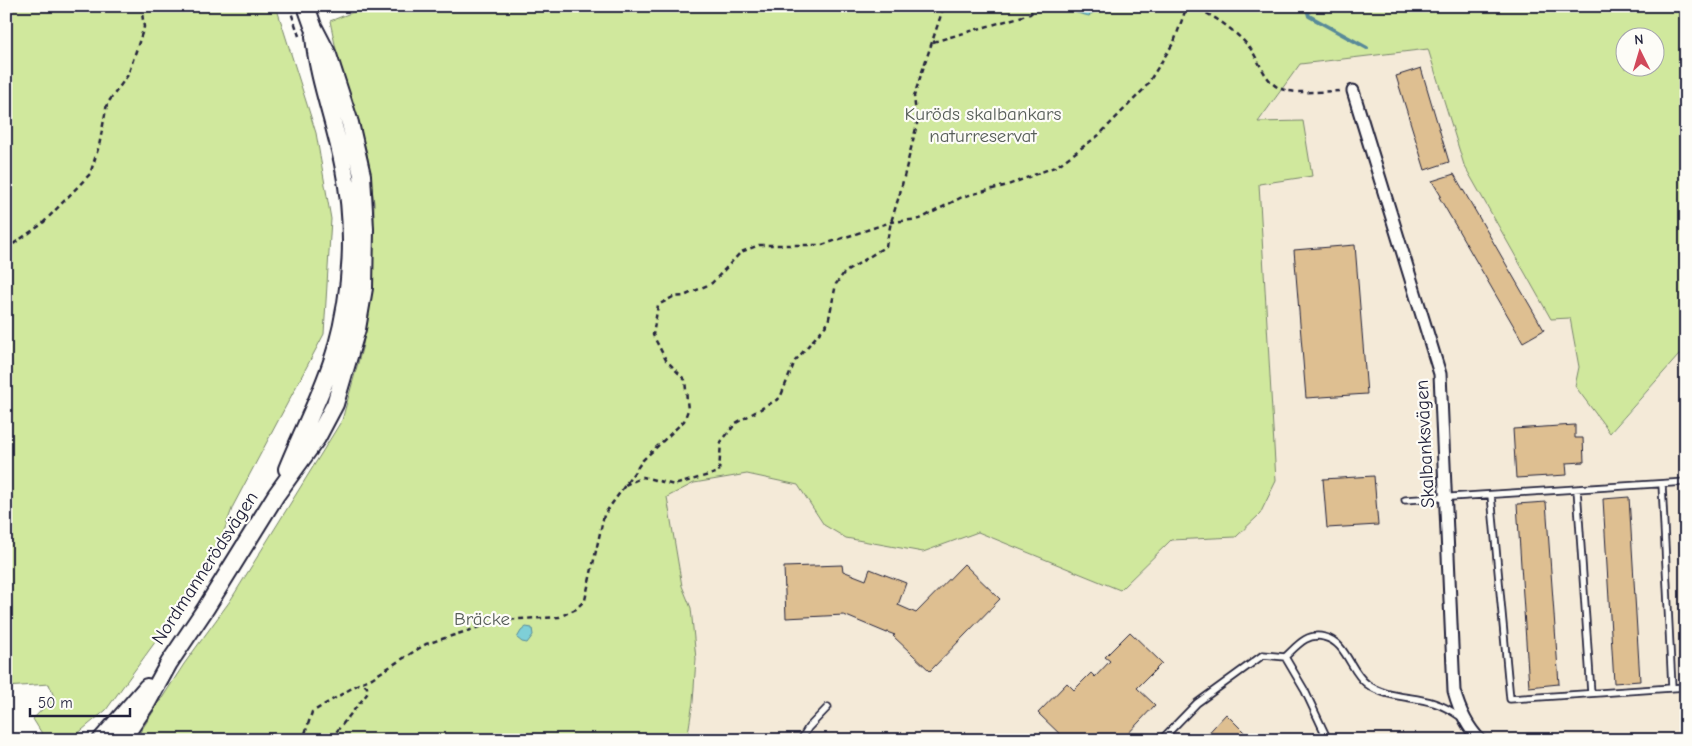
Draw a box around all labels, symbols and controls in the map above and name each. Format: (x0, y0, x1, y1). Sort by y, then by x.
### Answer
north arrow (1614, 28, 1664, 78)
text: N (1634, 31, 1644, 48)
park label: Kuröds skalbankars naturreservat (905, 103, 1062, 147)
street label: Skalbanksvägen (1411, 379, 1439, 509)
street label: Nordmannerödsvägen (147, 487, 263, 649)
park label: Bräcke (454, 608, 510, 630)
scale bar (30, 686, 130, 718)
text: 50 m (38, 694, 73, 712)

